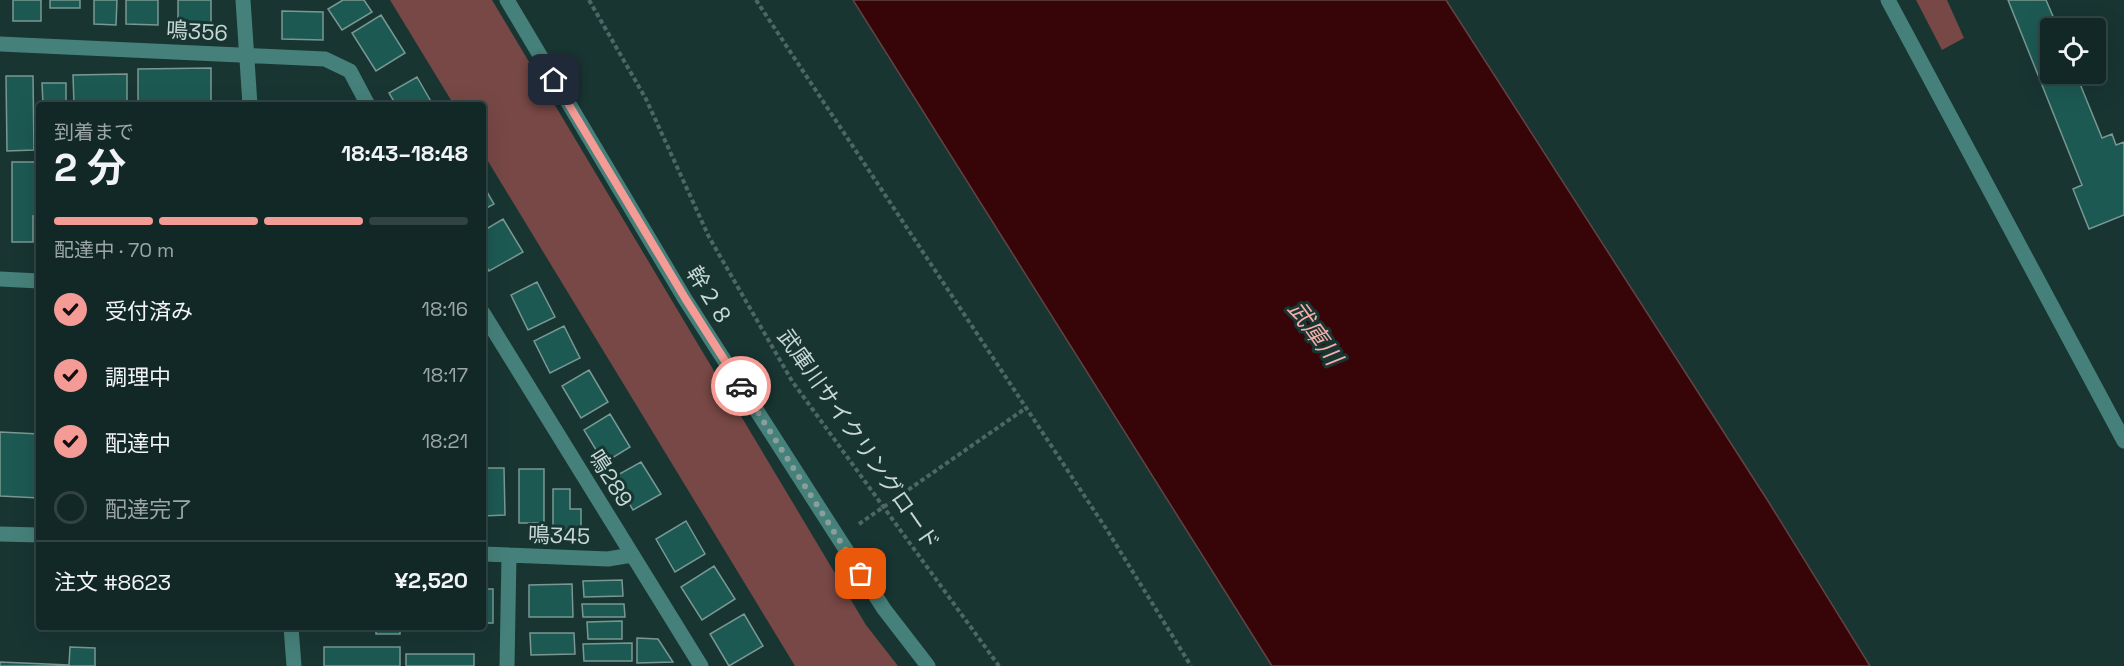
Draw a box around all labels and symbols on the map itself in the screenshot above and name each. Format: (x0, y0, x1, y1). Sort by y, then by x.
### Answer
street label: 鳴356 (165, 15, 229, 47)
pin (528, 54, 579, 105)
street label: 幹２８ (681, 261, 739, 331)
water label: 武庫川 (1282, 294, 1351, 373)
street label: 武庫川サイクリングロード (772, 323, 946, 555)
courier (711, 356, 771, 416)
street label: 鳴289 (583, 444, 639, 512)
street label: 鳴345 (527, 520, 591, 550)
pin (835, 548, 886, 599)

